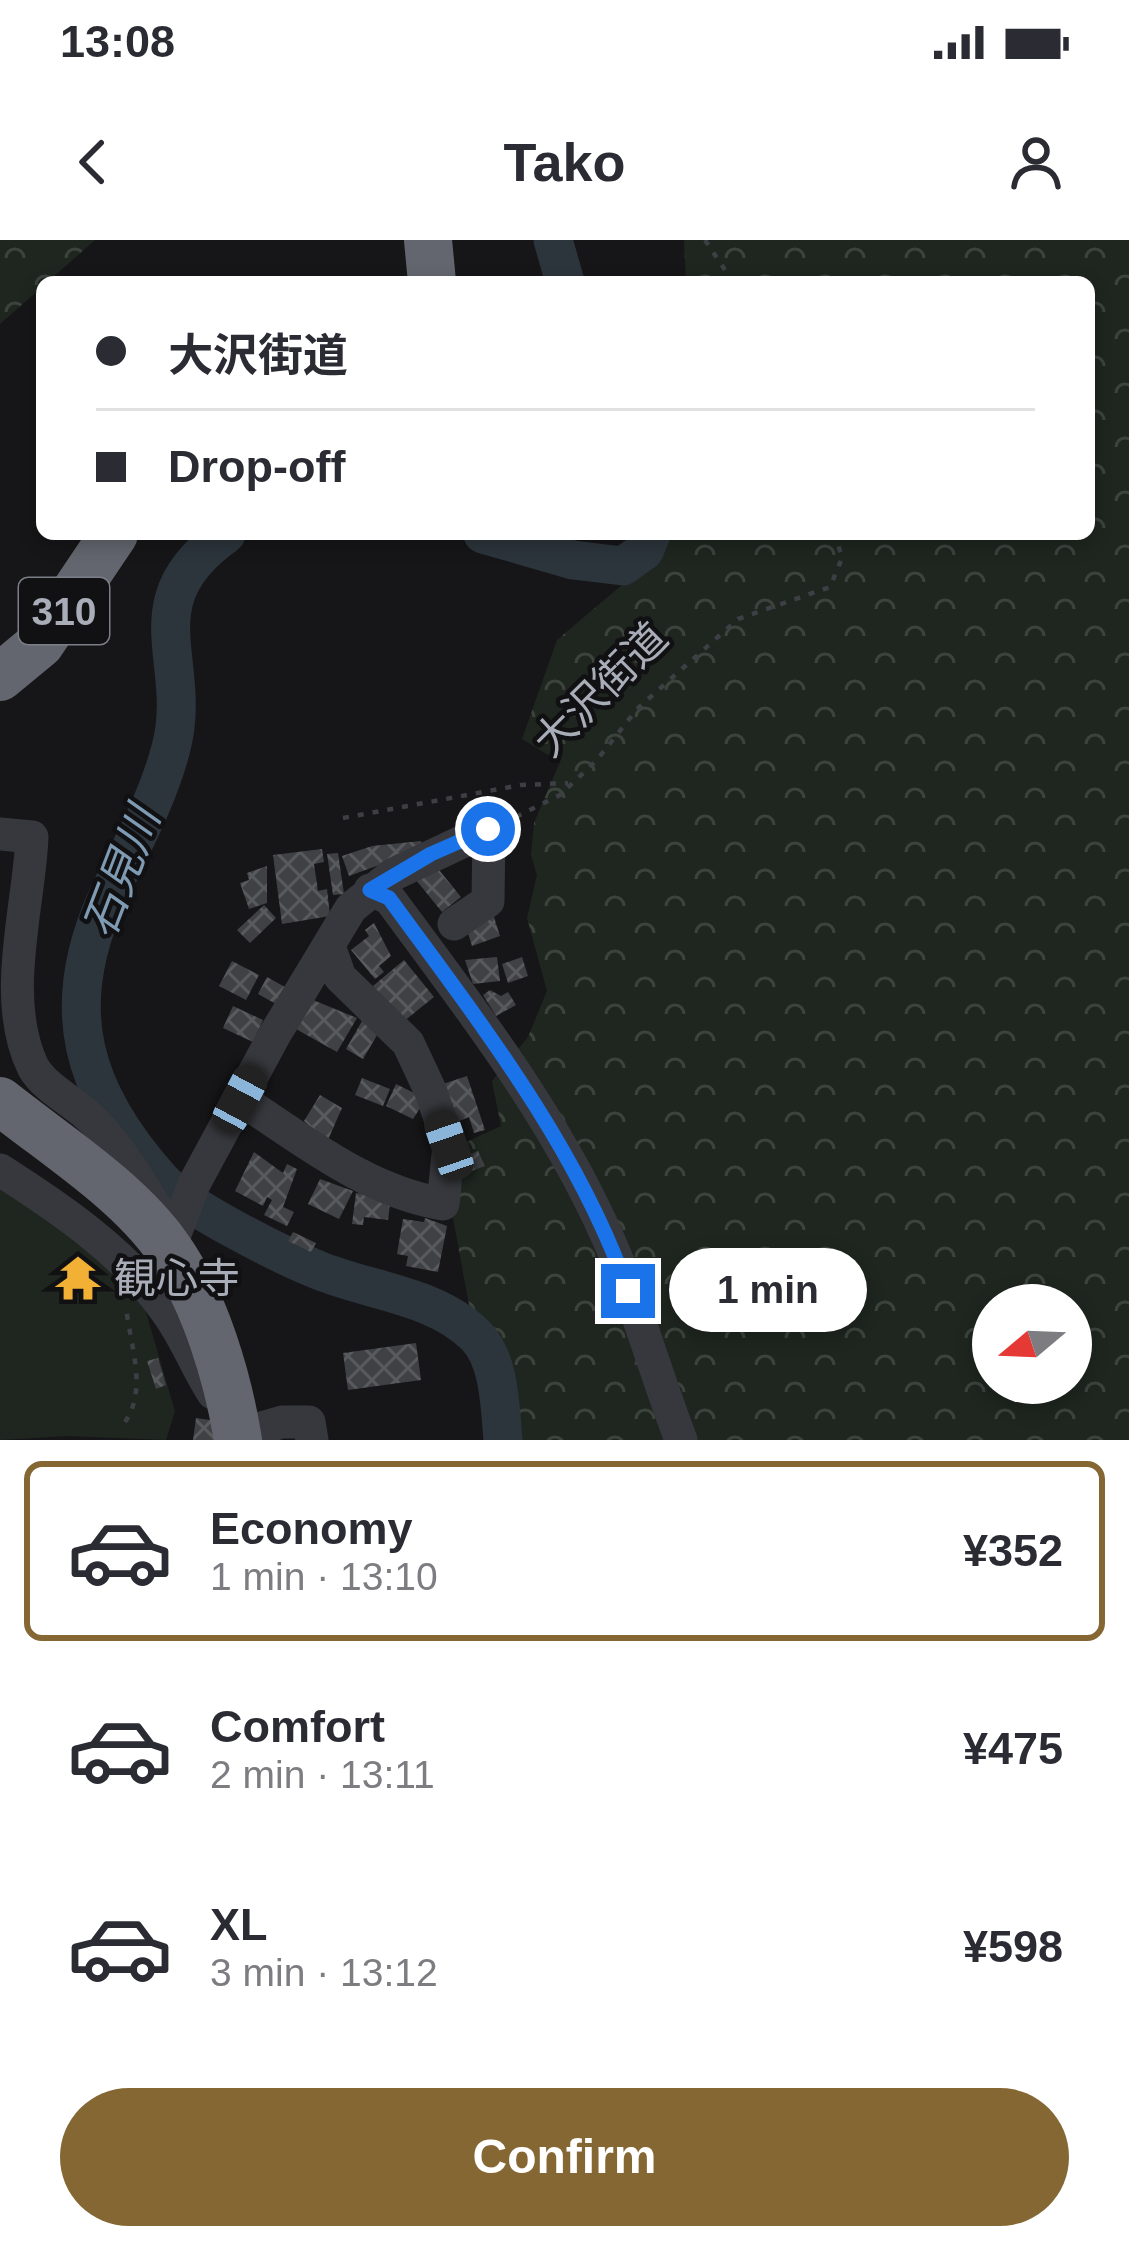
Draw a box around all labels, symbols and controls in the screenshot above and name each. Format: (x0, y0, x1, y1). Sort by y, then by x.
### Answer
text: 13:08 (60, 16, 175, 67)
icon: back (60, 129, 126, 195)
icon: person (1003, 129, 1069, 195)
text: Tako (503, 132, 626, 192)
text: 大沢街道 (168, 330, 348, 381)
text: Drop-off (168, 441, 345, 492)
road number: 310 (19, 578, 109, 644)
street label: 大沢街道 (524, 613, 676, 765)
water label: 石見川 (73, 796, 171, 944)
route start (461, 802, 515, 856)
car (207, 1059, 273, 1139)
car (420, 1105, 478, 1185)
callout: 1 min (670, 1249, 868, 1333)
temple icon: 観心寺 (53, 1253, 103, 1303)
place label: 観心寺 (114, 1255, 240, 1302)
route end (601, 1264, 655, 1318)
text: 1 min (717, 1268, 819, 1311)
north arrow (972, 1284, 1092, 1404)
map controls (972, 1284, 1092, 1404)
icon: car (66, 1497, 174, 1605)
text: Economy (210, 1503, 413, 1554)
text: ¥352 (963, 1525, 1063, 1576)
text: 1 min · 13:10 (210, 1555, 438, 1598)
icon: car (66, 1695, 174, 1803)
text: Comfort (210, 1701, 385, 1752)
text: ¥475 (963, 1723, 1063, 1774)
text: 2 min · 13:11 (210, 1753, 435, 1796)
icon: car (66, 1893, 174, 2001)
text: XL (210, 1899, 268, 1950)
text: ¥598 (963, 1921, 1063, 1972)
text: 3 min · 13:12 (210, 1951, 438, 1994)
button: Confirm (60, 2088, 1069, 2226)

